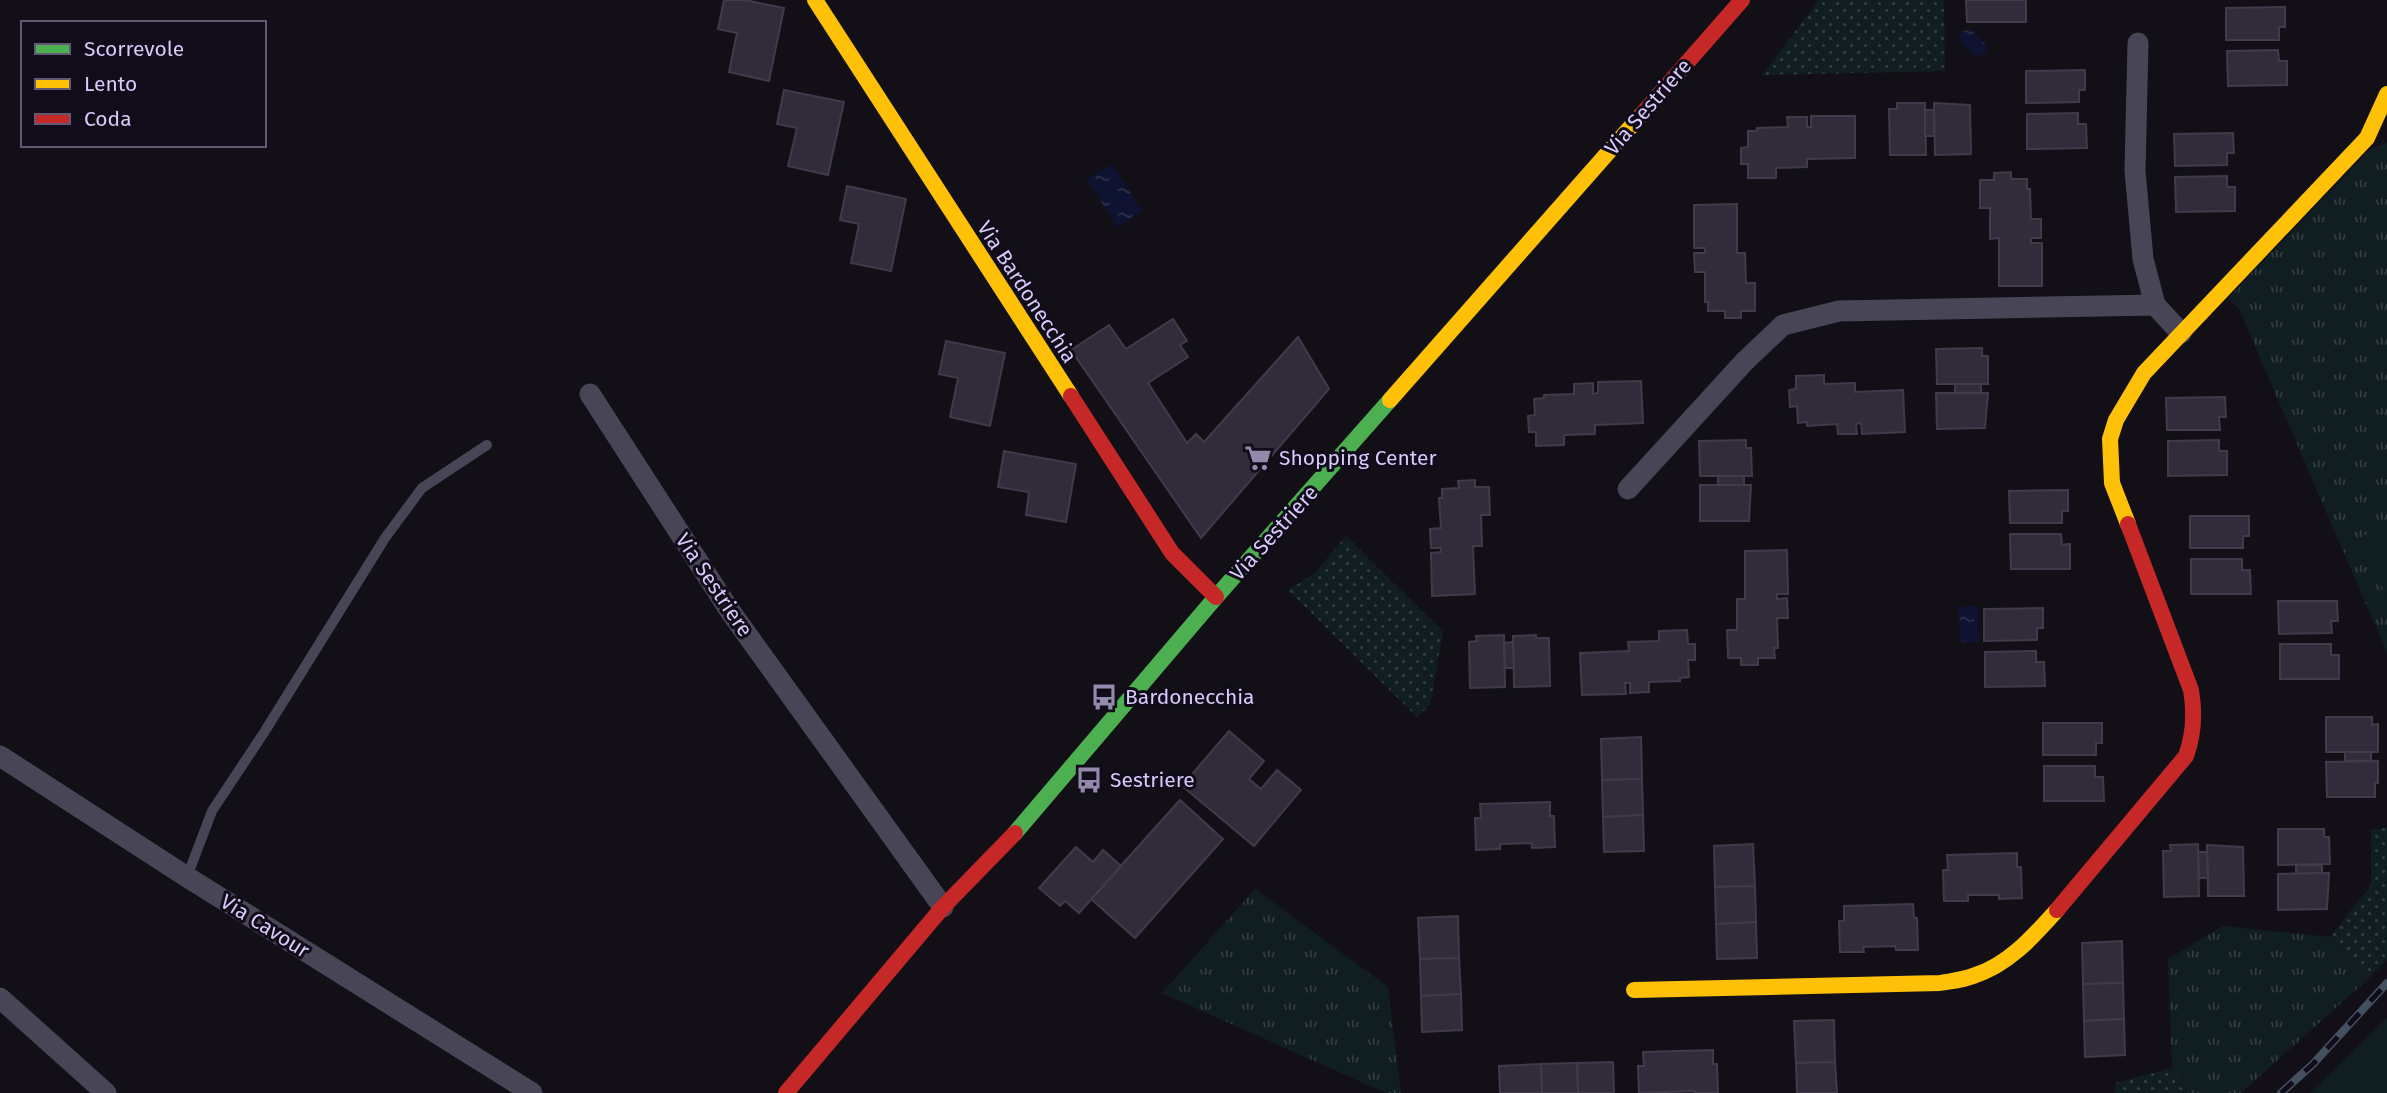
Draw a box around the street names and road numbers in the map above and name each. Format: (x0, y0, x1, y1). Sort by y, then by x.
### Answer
street label: Via Sestriere (1599, 53, 1697, 161)
street label: Via Bardonecchia (971, 216, 1083, 368)
street label: Via Sestriere (1224, 480, 1324, 586)
street label: Via Sestriere (670, 528, 758, 642)
street label: Via Cavour (216, 888, 314, 964)

